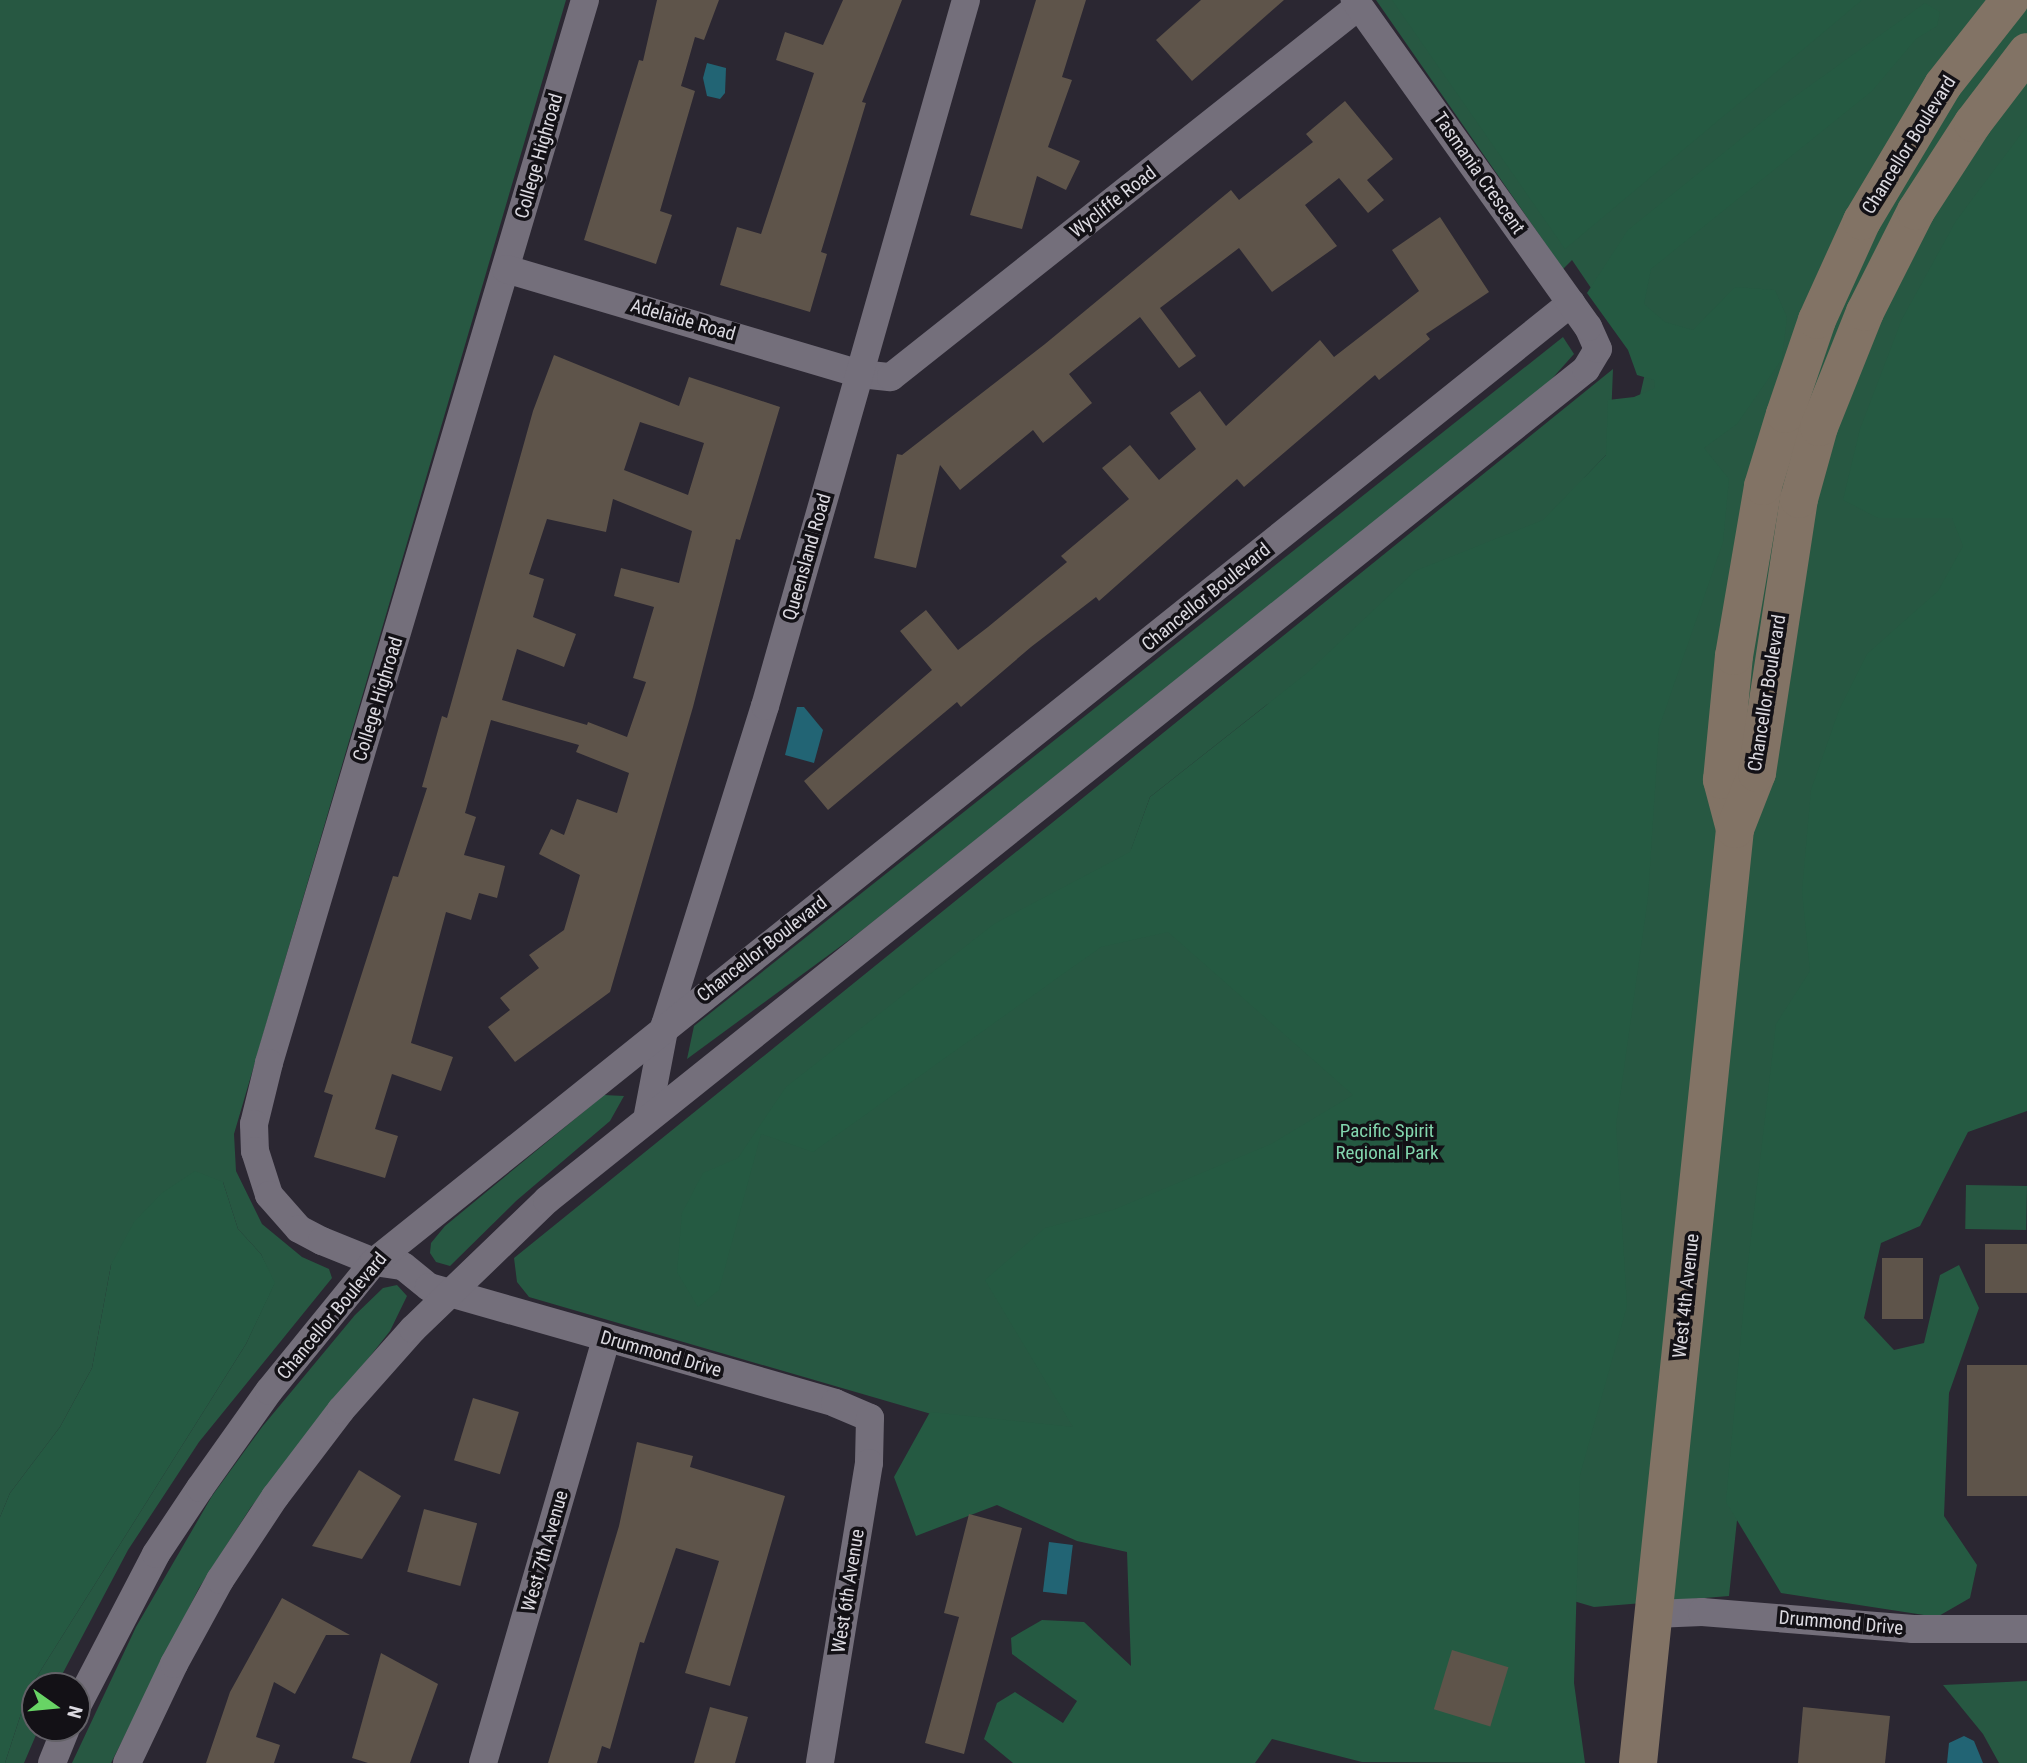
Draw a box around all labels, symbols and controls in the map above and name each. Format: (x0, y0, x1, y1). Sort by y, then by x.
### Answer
street label: Chancellor Boulevard (1857, 72, 1961, 218)
street label: College Highroad (510, 91, 568, 221)
street label: Tasmania Crescent (1429, 108, 1529, 238)
street label: Wycliffe Road (1065, 161, 1161, 243)
street label: Adelaide Road (628, 294, 738, 346)
street label: Queensland Road (778, 491, 836, 623)
street label: Chancellor Boulevard (1137, 538, 1275, 656)
street label: Chancellor Boulevard (1743, 613, 1791, 773)
street label: College Highroad (348, 634, 408, 764)
street label: Chancellor Boulevard (692, 891, 832, 1007)
park label: Pacific Spirit Regional Park (1335, 1120, 1439, 1164)
street label: West 4th Avenue (1668, 1233, 1704, 1359)
street label: Chancellor Boulevard (272, 1248, 392, 1384)
street label: Drummond Drive (598, 1326, 724, 1382)
street label: West 7th Avenue (517, 1488, 573, 1614)
street label: West 6th Avenue (827, 1527, 869, 1655)
street label: Drummond Drive (1778, 1606, 1904, 1640)
north arrow (21, 1672, 91, 1742)
text: N (62, 1703, 87, 1721)

